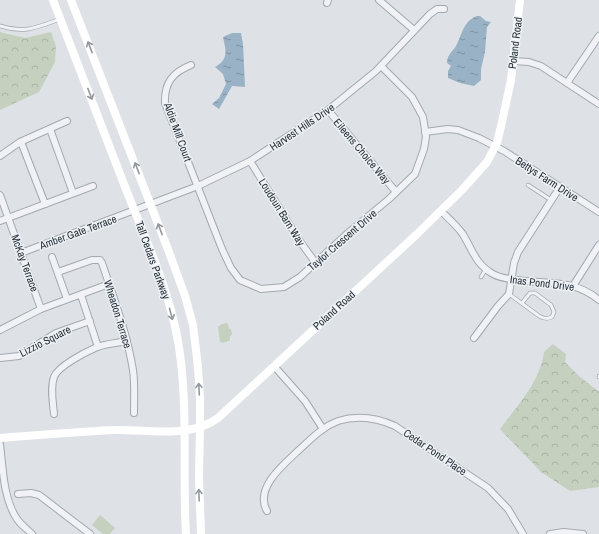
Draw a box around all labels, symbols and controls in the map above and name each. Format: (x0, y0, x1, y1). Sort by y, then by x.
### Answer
street label: Poland Road (505, 16, 525, 70)
one-way arrow (85, 42, 93, 54)
one-way arrow (86, 88, 94, 100)
street label: Aldie Mill Court (161, 100, 195, 164)
street label: Harvest Hills Drive (267, 100, 337, 154)
street label: Eileens Choice Way (330, 115, 394, 187)
street label: Bettys Farm Drive (513, 153, 581, 205)
one-way arrow (132, 163, 140, 175)
street label: Loudoun Barn Way (256, 176, 309, 249)
street label: Taylor Crescent Drive (305, 206, 379, 274)
street label: Amber Gate Terrace (37, 212, 118, 253)
street label: Tall Cedars Parkway (132, 219, 174, 302)
one-way arrow (156, 223, 164, 235)
street label: McKay Terrace (8, 232, 42, 294)
street label: Inas Pond Drive (509, 272, 575, 294)
street label: Wheadon Terrace (101, 278, 135, 350)
street label: Poland Road (310, 287, 358, 333)
one-way arrow (168, 307, 175, 320)
street label: Lizzio Square (17, 322, 73, 360)
one-way arrow (196, 383, 203, 396)
street label: Cedar Pond Place (401, 426, 469, 478)
one-way arrow (195, 489, 203, 502)

